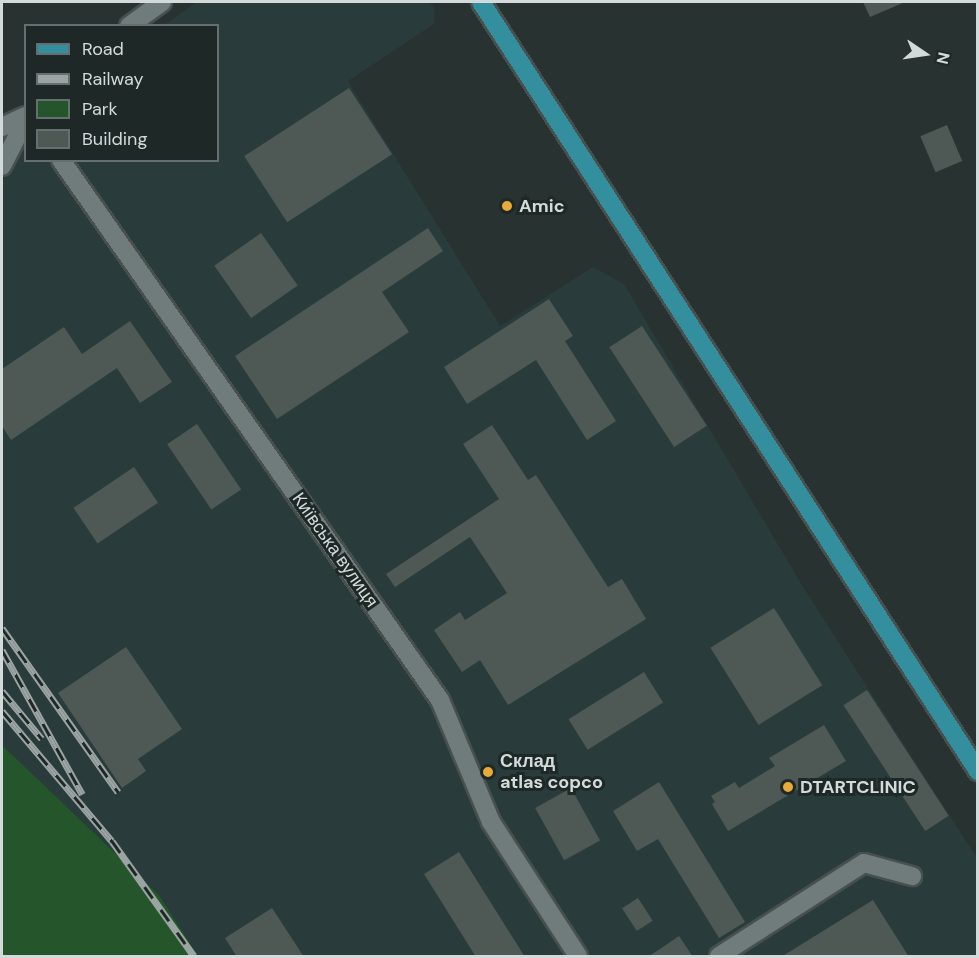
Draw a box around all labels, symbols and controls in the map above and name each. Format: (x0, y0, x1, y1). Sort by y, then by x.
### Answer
legend (24, 24, 219, 162)
north arrow (895, 24, 955, 84)
text: Road (82, 37, 124, 61)
text: N (931, 50, 955, 66)
text: Railway (82, 67, 144, 91)
text: Park (82, 97, 118, 121)
text: Building (82, 127, 147, 151)
place label: Amic (519, 195, 565, 217)
marker: Amic (500, 199, 514, 213)
street label: Київська вулиця (288, 489, 382, 611)
place label: Склад atlas copco (500, 751, 603, 794)
marker: Склад atlas copco (481, 765, 495, 779)
place label: DTARTCLINIC (800, 776, 916, 798)
marker: DTARTCLINIC (781, 780, 795, 794)

